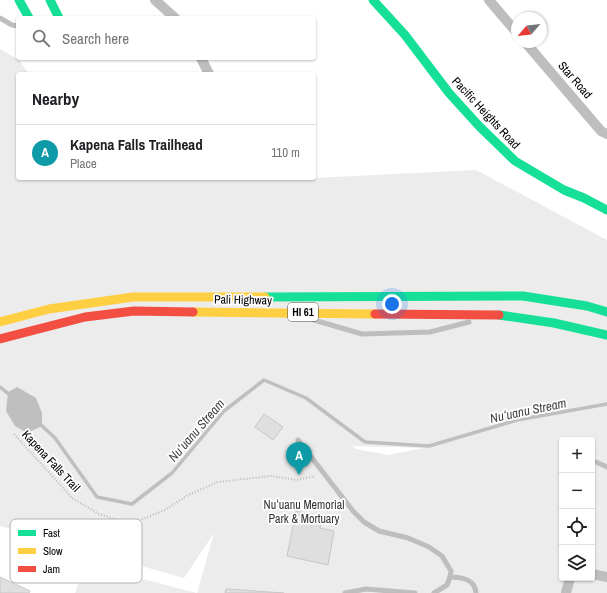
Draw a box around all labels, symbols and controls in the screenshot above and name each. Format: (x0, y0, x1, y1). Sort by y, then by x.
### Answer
north arrow (511, 12, 547, 48)
search box (16, 16, 316, 60)
icon: search (30, 27, 52, 49)
text: Search here (62, 28, 129, 49)
street label: Star Road (554, 58, 596, 102)
street label: Pacific Heights Road (448, 74, 524, 152)
text: Nearby (32, 87, 79, 110)
text: Kapena Falls Trailhead (70, 134, 203, 155)
text: A (41, 144, 49, 161)
text: 110 m (271, 144, 300, 161)
text: Place (70, 155, 97, 172)
street label: Pali Highway (214, 291, 272, 309)
your location (382, 294, 402, 314)
road number: HI 61 (288, 303, 318, 321)
water label: Nuʻuanu Stream (488, 394, 568, 427)
water label: Nuʻuanu Stream (165, 395, 228, 465)
street label: Kapena Falls Trail (18, 427, 84, 495)
map controls (559, 437, 595, 581)
button: + (559, 437, 595, 473)
pin: A (286, 442, 312, 475)
button: − (559, 473, 595, 509)
park label: Nuʻuanu Memorial Park & Mortuary (264, 497, 344, 527)
button: locate (559, 509, 595, 545)
legend (10, 519, 142, 583)
text: Fast (43, 526, 61, 540)
text: Slow (43, 544, 63, 558)
button: layers (559, 545, 595, 581)
text: Jam (43, 562, 60, 576)

